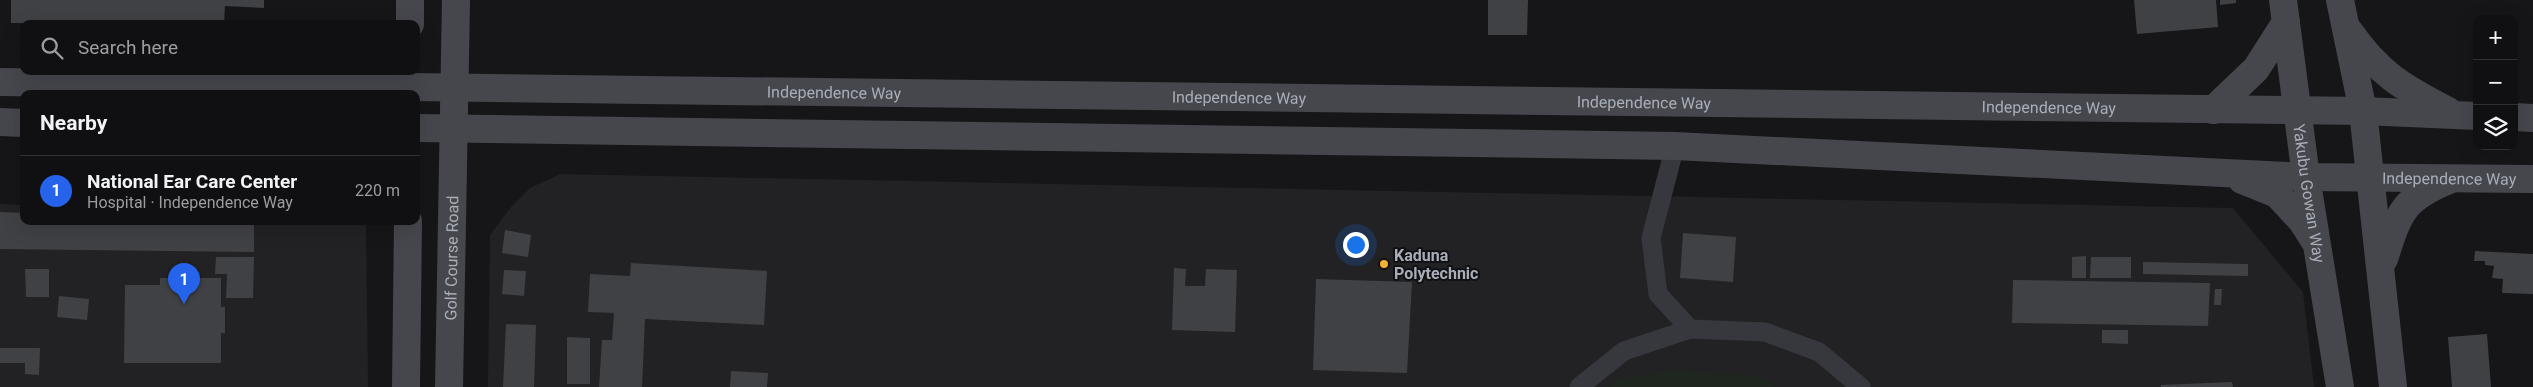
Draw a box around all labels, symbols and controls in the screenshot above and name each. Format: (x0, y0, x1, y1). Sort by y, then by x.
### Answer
map controls (2473, 15, 2518, 150)
button: + (2473, 15, 2518, 60)
search box (20, 20, 420, 75)
icon: search (38, 34, 66, 62)
text: Search here (78, 36, 178, 59)
button: − (2473, 60, 2518, 105)
street label: Independence Way (767, 82, 902, 103)
street label: Independence Way (1172, 87, 1307, 108)
street label: Independence Way (1577, 92, 1712, 113)
street label: Independence Way (1982, 97, 2117, 117)
button: layers (2473, 105, 2518, 150)
text: Nearby (40, 111, 107, 135)
street label: Yakubu Gowan Way (2290, 123, 2329, 264)
street label: Independence Way (2382, 168, 2517, 188)
text: National Ear Care Center (87, 170, 297, 193)
text: 1 (51, 181, 61, 200)
text: 220 m (355, 181, 400, 200)
text: Hospital · Independence Way (87, 193, 293, 212)
street label: Golf Course Road (441, 196, 462, 321)
your location (1343, 232, 1369, 258)
place label: Kaduna Polytechnic (1394, 246, 1478, 283)
marker: Kaduna Polytechnic (1378, 258, 1390, 270)
pin: 1 (168, 263, 200, 304)

